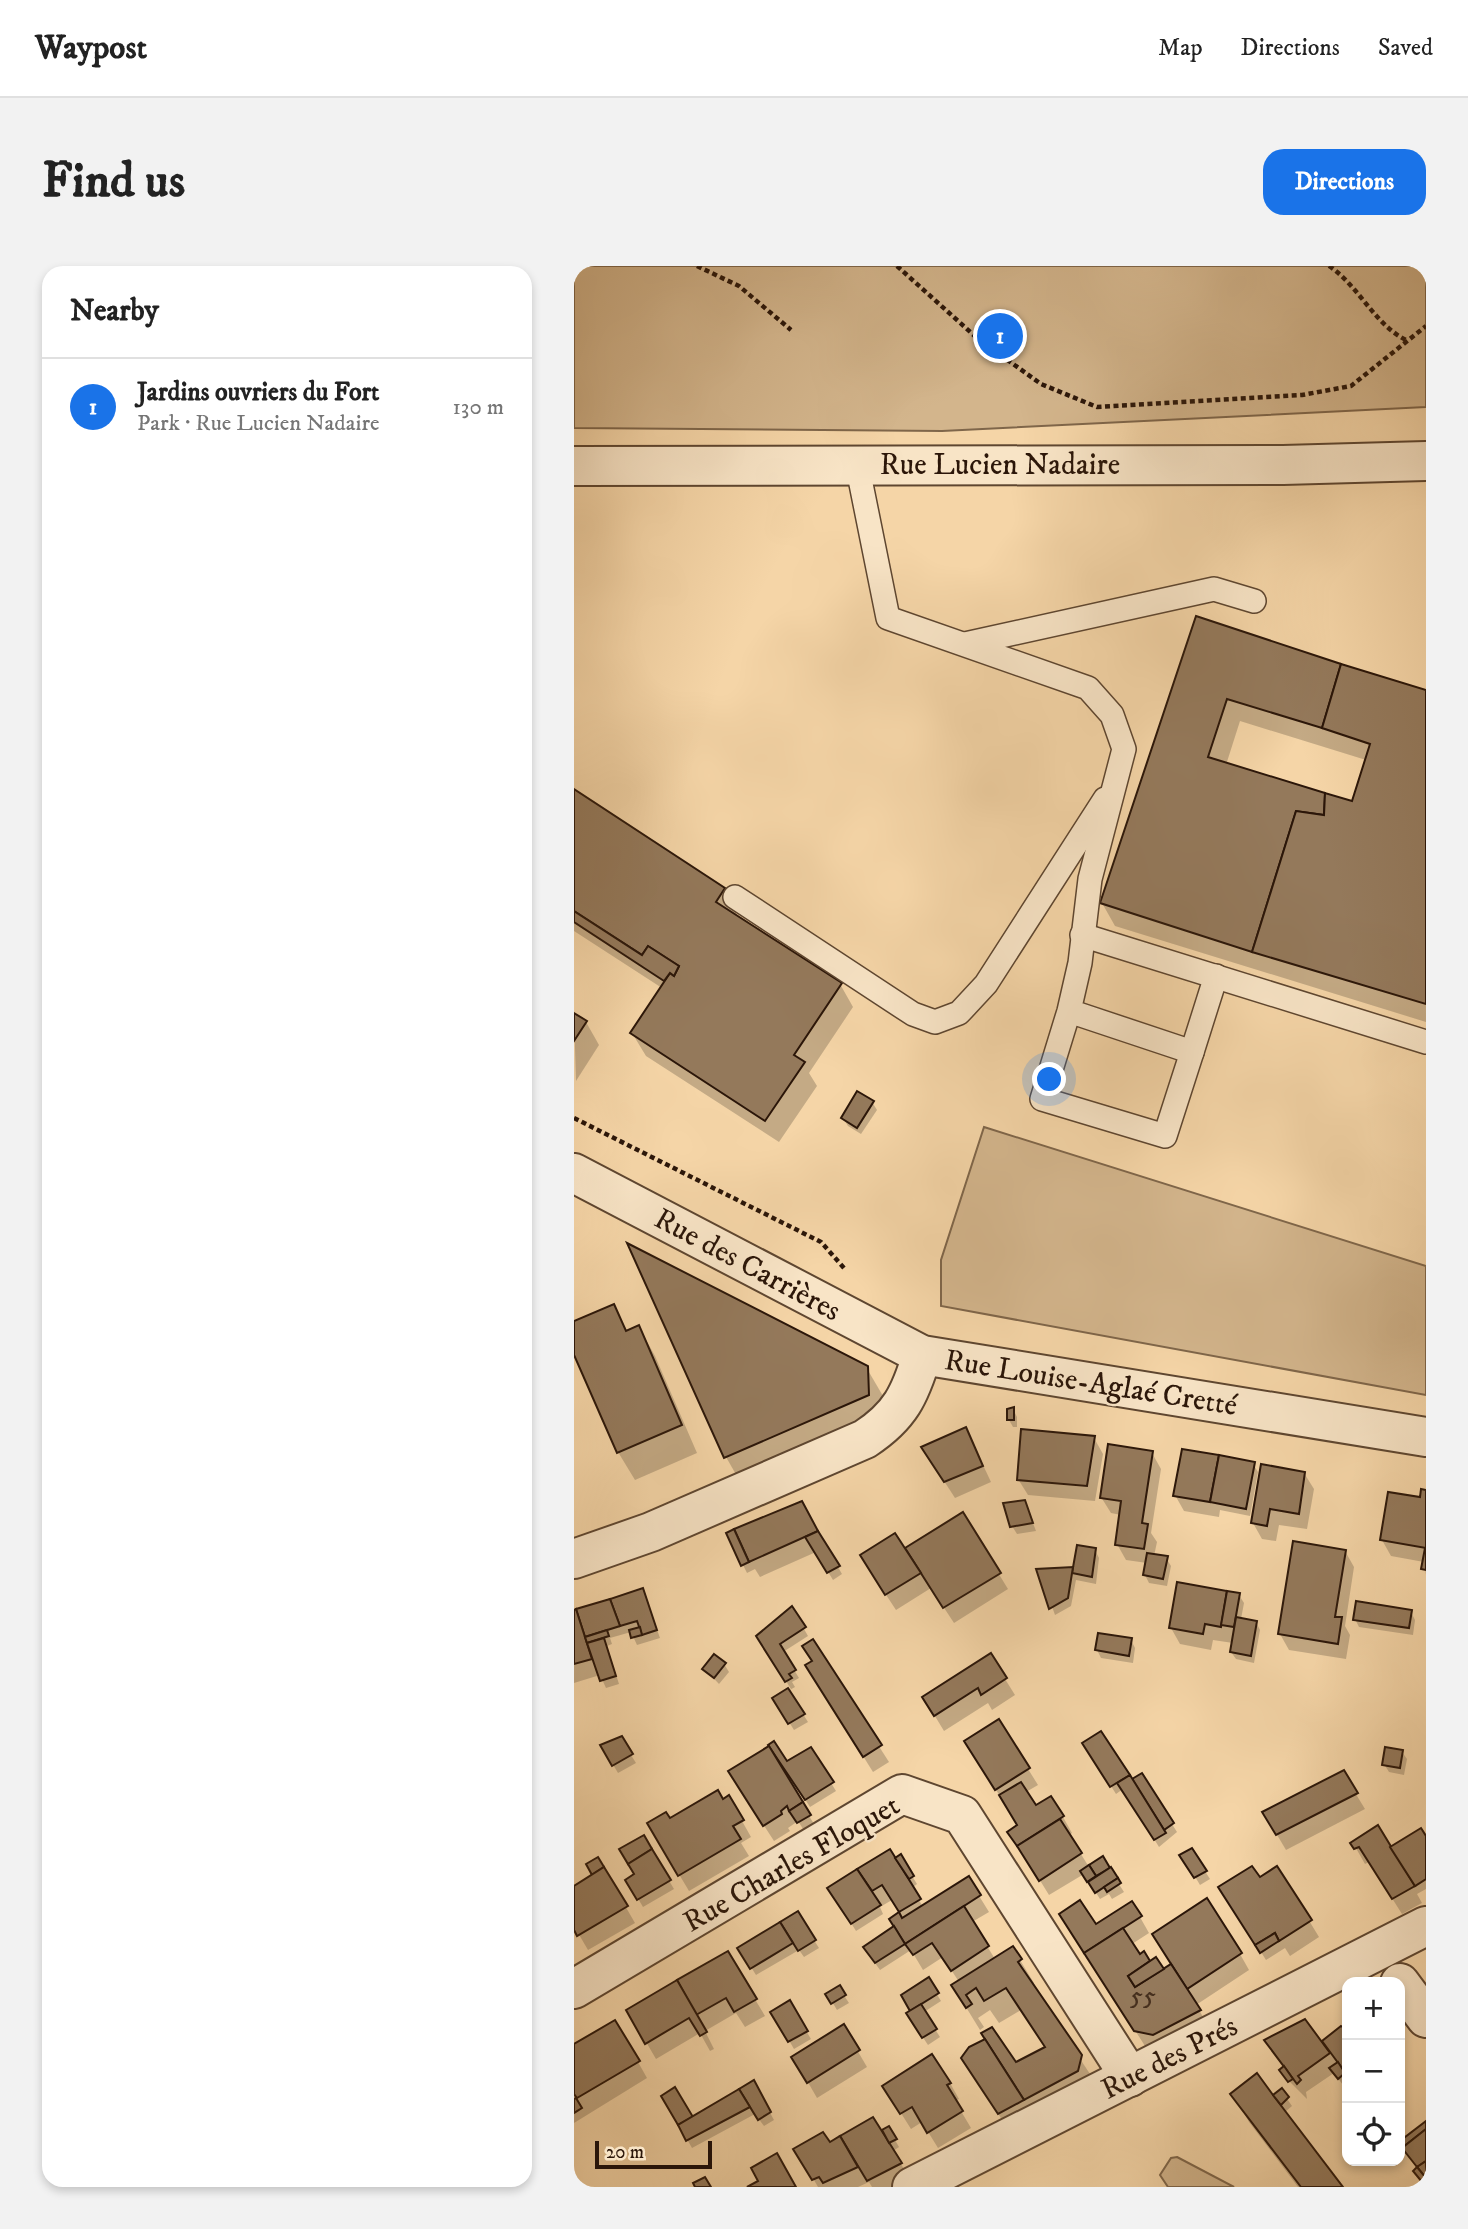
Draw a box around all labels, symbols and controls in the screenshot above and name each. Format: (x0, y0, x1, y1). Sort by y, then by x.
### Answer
text: Waypost (35, 28, 147, 69)
text: Map (1158, 33, 1203, 63)
text: Directions (1241, 33, 1340, 63)
text: Saved (1378, 33, 1433, 63)
button: Directions (1263, 149, 1426, 215)
text: Find us (42, 151, 185, 213)
text: Nearby (70, 293, 159, 330)
pin: 1 (977, 310, 1023, 362)
text: Jardins ouvriers du Fort (137, 376, 379, 409)
text: 1 (89, 393, 97, 422)
text: 130 m (452, 393, 504, 422)
text: Park · Rue Lucien Nadaire (137, 409, 380, 438)
street label: Rue Lucien Nadaire (880, 447, 1120, 484)
your location (1032, 1062, 1066, 1096)
street label: Rue des Carrières (648, 1201, 847, 1330)
street label: Rue Louise-Aglaé Cretté (942, 1342, 1240, 1425)
street label: Rue Charles Floquet (677, 1787, 907, 1941)
map controls (1342, 1977, 1405, 2166)
button: + (1342, 1977, 1405, 2040)
house number: 55 (1130, 1980, 1156, 2013)
street label: Rue des Prés (1095, 2008, 1244, 2108)
button: − (1342, 2040, 1405, 2103)
button: locate (1342, 2103, 1405, 2166)
scale bar (595, 2138, 712, 2170)
text: 20 m (606, 2141, 644, 2164)

